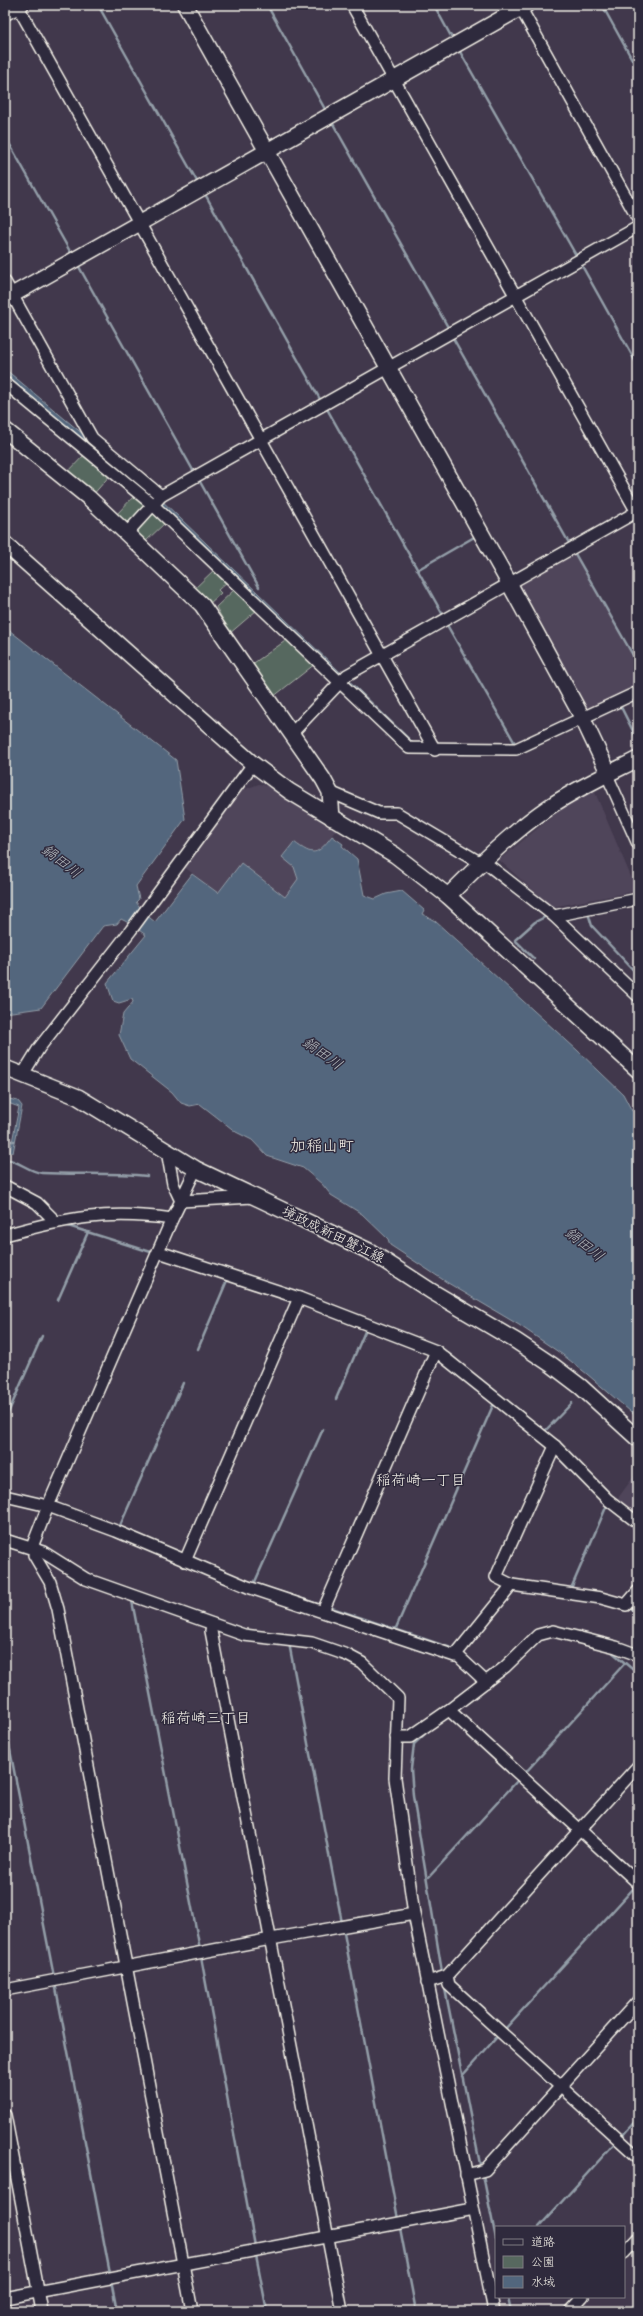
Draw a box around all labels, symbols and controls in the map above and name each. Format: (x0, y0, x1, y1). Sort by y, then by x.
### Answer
water label: 鍋田川 (36, 839, 86, 885)
water label: 鍋田川 (297, 1031, 347, 1077)
district label: 加稲山町 (290, 1134, 354, 1159)
street label: 境政成新田蟹江線 (278, 1201, 388, 1269)
water label: 鍋田川 (559, 1222, 609, 1268)
district label: 稲荷崎一丁目 (376, 1469, 466, 1493)
district label: 稲荷崎三丁目 (161, 1707, 251, 1731)
legend (495, 2226, 625, 2298)
text: 道路 (531, 2233, 555, 2252)
text: 公園 (531, 2253, 555, 2272)
text: 水域 (531, 2273, 555, 2292)

